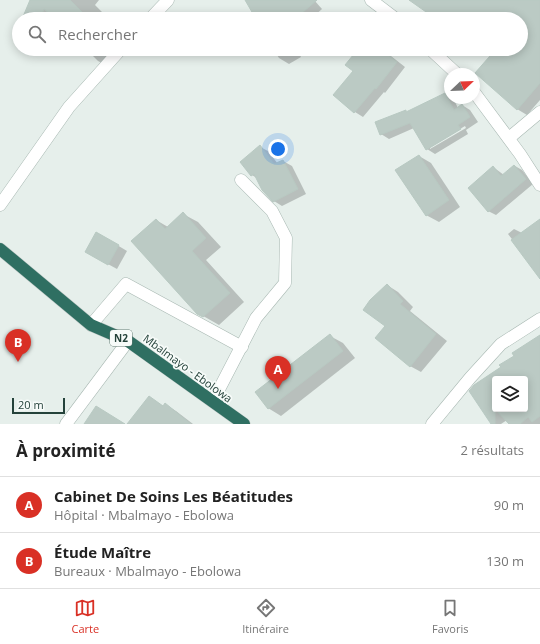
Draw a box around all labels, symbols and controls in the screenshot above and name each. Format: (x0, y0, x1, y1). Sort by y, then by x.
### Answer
search box (12, 12, 528, 56)
icon: search (26, 23, 48, 45)
text: Rechercher (58, 24, 138, 44)
north arrow (444, 68, 480, 104)
your location (268, 139, 288, 159)
pin: B (5, 329, 31, 362)
road number: N2 (110, 330, 132, 346)
street label: Mbalmayo - Ebolowa (140, 331, 236, 405)
pin: A (265, 356, 291, 389)
map controls (492, 376, 528, 412)
button: layers (492, 376, 528, 412)
scale bar (12, 396, 65, 415)
text: 20 m (18, 397, 44, 412)
text: À proximité (16, 439, 115, 462)
text: 2 résultats (460, 441, 524, 459)
text: Cabinet De Soins Les Béatitudes (54, 486, 293, 506)
text: A (25, 496, 33, 514)
text: 90 m (494, 496, 524, 514)
text: Hôpital · Mbalmayo - Ebolowa (54, 506, 234, 524)
text: Étude Maître (54, 542, 151, 562)
text: B (25, 552, 33, 570)
text: 130 m (486, 552, 524, 570)
text: Bureaux · Mbalmayo - Ebolowa (54, 562, 241, 580)
tab: Carte (72, 597, 99, 636)
tab: Itinéraire (242, 597, 289, 636)
tab: Favoris (432, 597, 468, 636)

